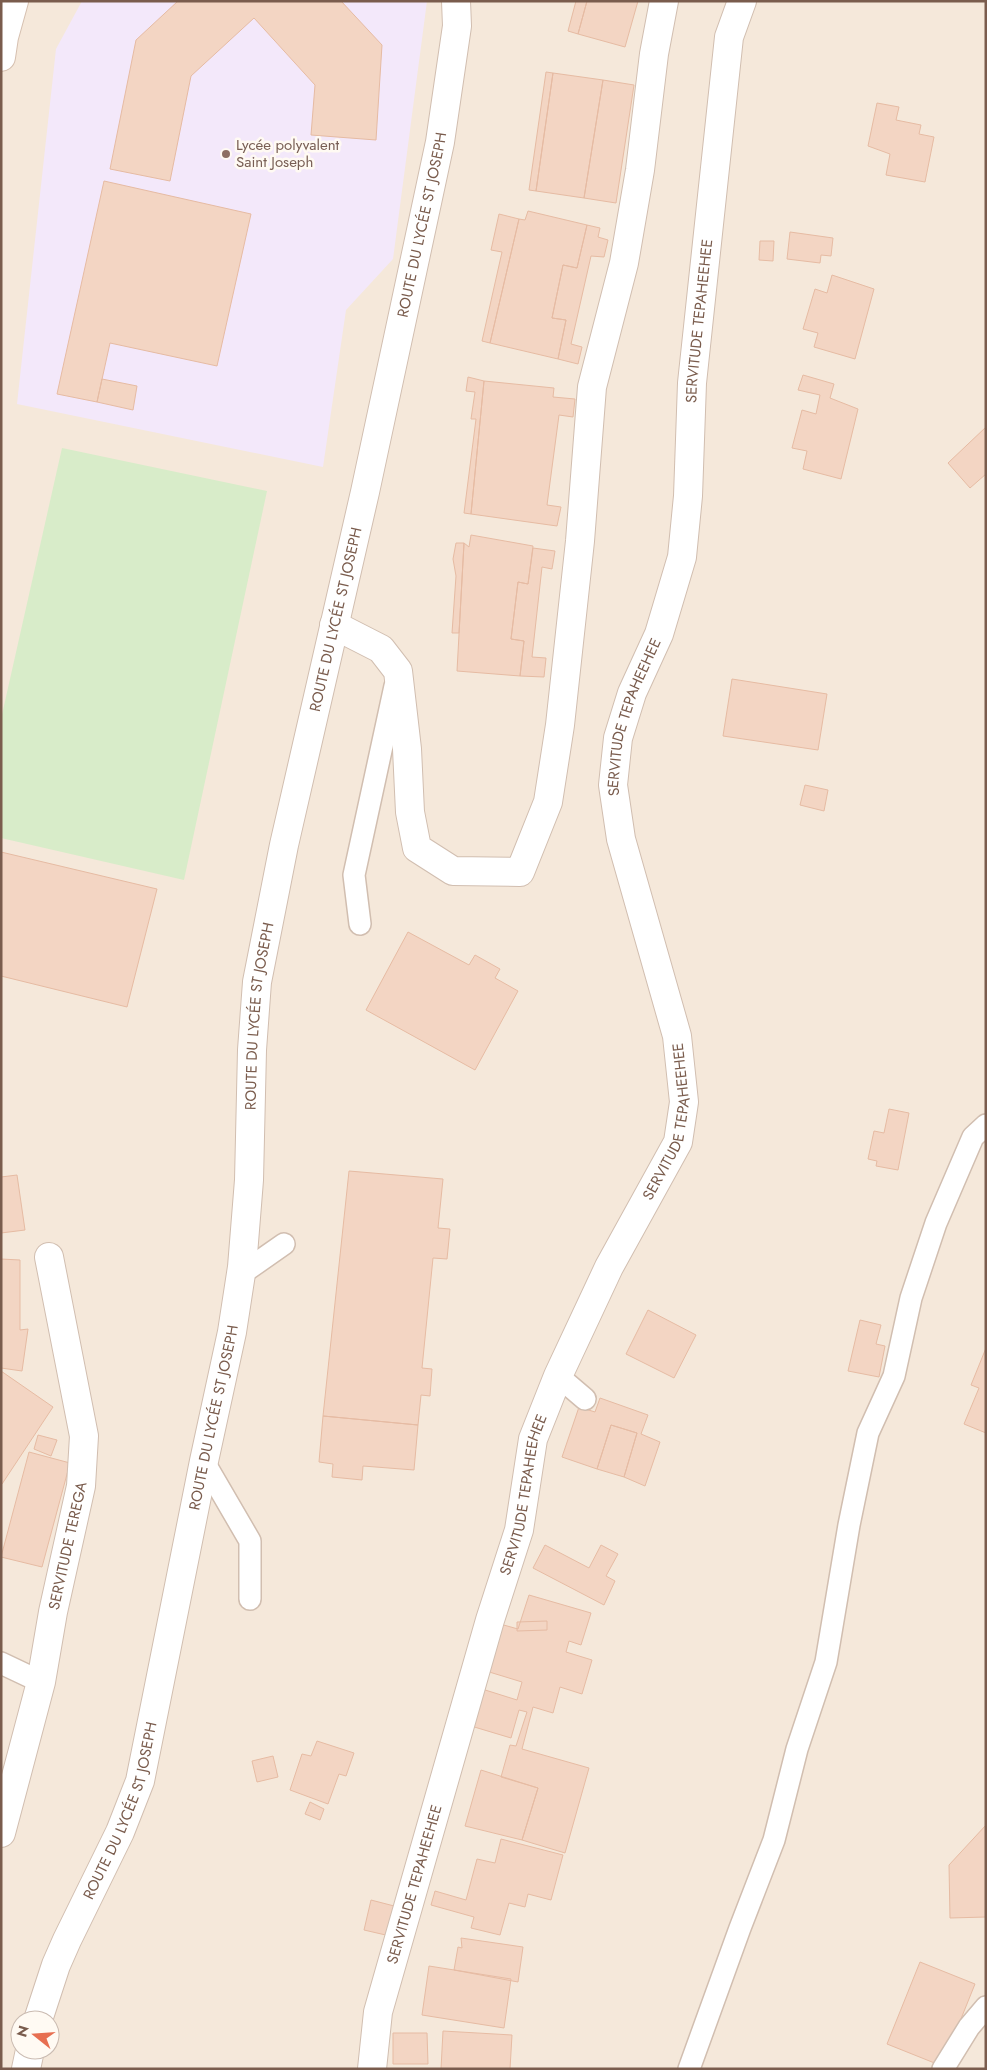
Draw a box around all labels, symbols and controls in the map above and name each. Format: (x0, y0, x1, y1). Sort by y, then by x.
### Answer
street label: ROUTE DU LYCÉE ST JOSEPH (392, 131, 452, 319)
place label: Lycée polyvalent Saint Joseph (236, 134, 340, 173)
marker: Lycée polyvalent Saint Joseph (220, 148, 232, 160)
street label: SERVITUDE TEPAHEEHEE (680, 238, 718, 403)
street label: ROUTE DU LYCÉE ST JOSEPH (304, 525, 368, 714)
street label: SERVITUDE TEPAHEEHEE (602, 635, 667, 798)
street label: ROUTE DU LYCÉE ST JOSEPH (240, 920, 280, 1110)
street label: SERVITUDE TEPAHEEHEE (637, 1042, 696, 1204)
street label: ROUTE DU LYCÉE ST JOSEPH (183, 1324, 244, 1512)
street label: SERVITUDE TEPAHEEHEE (494, 1411, 553, 1578)
street label: SERVITUDE TEREGA (43, 1479, 93, 1612)
street label: ROUTE DU LYCÉE ST JOSEPH (78, 1720, 163, 1903)
street label: SERVITUDE TEPAHEEHEE (381, 1802, 448, 1967)
north arrow (10, 2010, 60, 2060)
text: N (11, 2023, 34, 2039)

